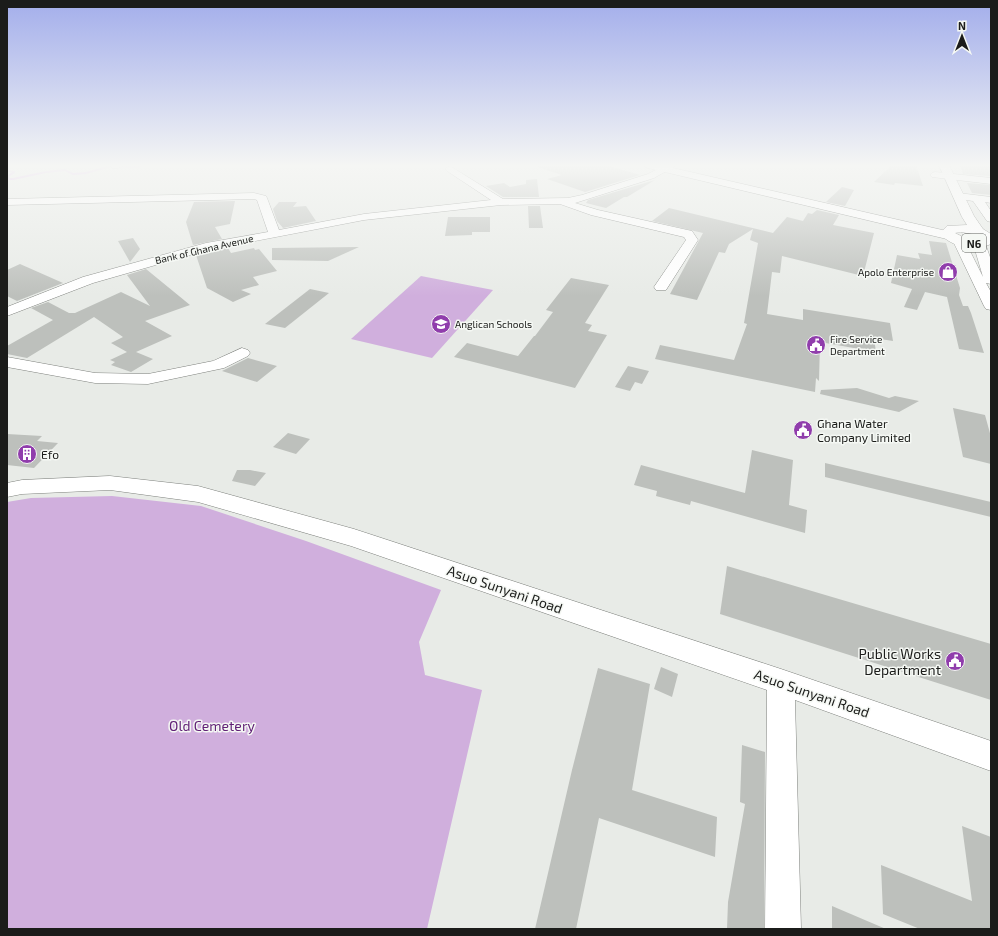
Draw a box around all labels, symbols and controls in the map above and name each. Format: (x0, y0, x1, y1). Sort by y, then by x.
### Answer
north arrow (942, 16, 982, 56)
text: N (958, 19, 966, 32)
street label: Bank of Ghana Avenue (154, 232, 254, 266)
road number: N6 (962, 234, 986, 252)
shop icon: Apolo Enterprise (937, 261, 959, 283)
place label: Apolo Enterprise (858, 266, 934, 278)
school or university icon: Anglican Schools (430, 313, 452, 335)
place label: Anglican Schools (455, 318, 532, 330)
place label: Fire Service Department (830, 333, 885, 357)
public building icon: Fire Service Department (805, 334, 827, 356)
place label: Ghana Water Company Limited (817, 416, 911, 444)
public building icon: Ghana Water Company Limited (792, 419, 814, 441)
building icon: Efo (16, 443, 38, 465)
place label: Efo (41, 447, 59, 461)
street label: Asuo Sunyani Road (445, 561, 565, 617)
place label: Public Works Department (859, 645, 941, 678)
public building icon: Public Works Department (944, 650, 966, 672)
street label: Asuo Sunyani Road (752, 665, 872, 721)
park label: Old Cemetery (169, 717, 255, 734)

